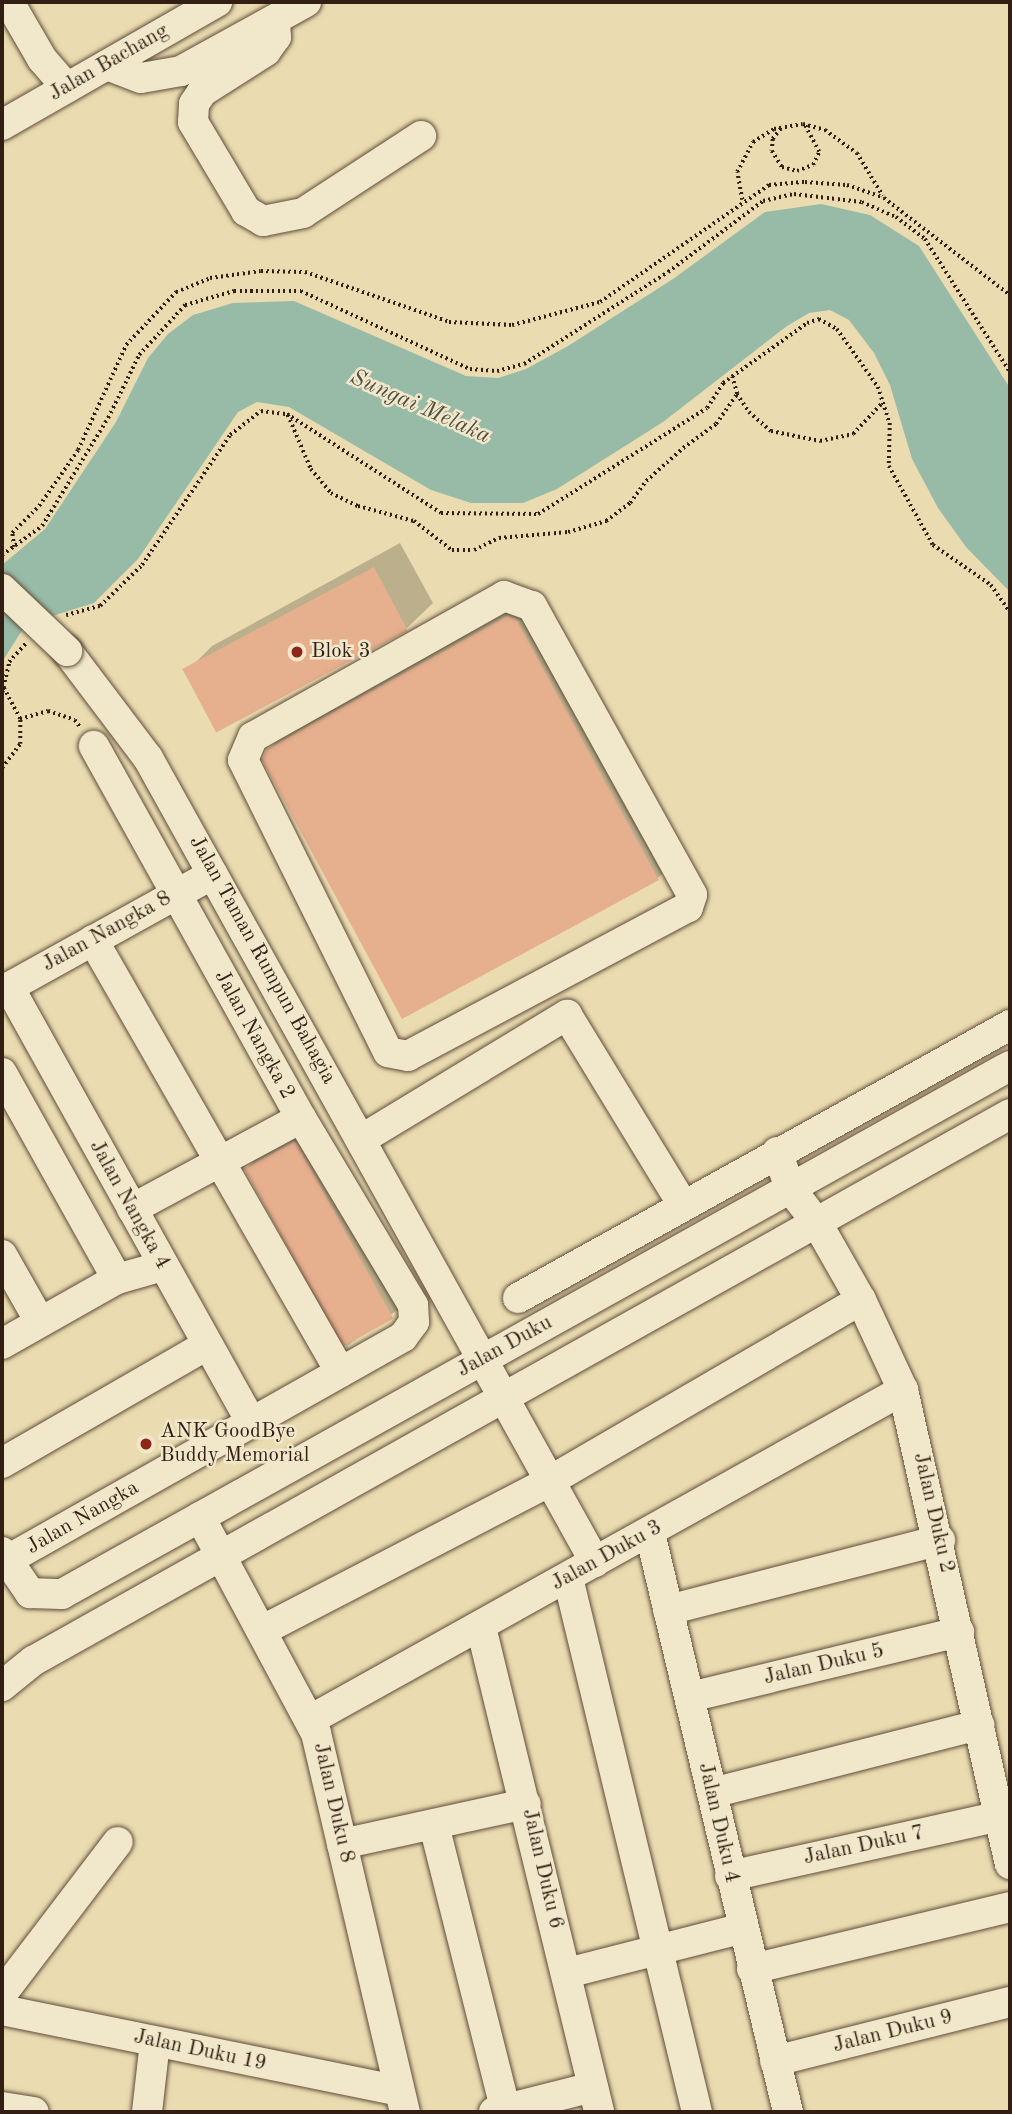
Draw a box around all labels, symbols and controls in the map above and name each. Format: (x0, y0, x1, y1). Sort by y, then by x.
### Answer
street label: Jalan Bachang (45, 19, 173, 107)
water label: Sungai Melaka (346, 364, 494, 450)
place label: Blok 3 (311, 639, 371, 665)
marker: Blok 3 (289, 644, 305, 660)
street label: Jalan Taman Rumpun Bahagia (183, 832, 341, 1088)
street label: Jalan Nangka 8 (38, 886, 176, 978)
street label: Jalan Nangka 2 (208, 966, 300, 1104)
street label: Jalan Nangka 4 (83, 1136, 175, 1274)
street label: Jalan Duku (453, 1311, 557, 1383)
place label: ANK GoodBye Buddy Memorial (160, 1419, 309, 1469)
marker: ANK GoodBye Buddy Memorial (138, 1436, 154, 1452)
street label: Jalan Duku 2 (907, 1450, 959, 1576)
street label: Jalan Nangka (22, 1476, 144, 1560)
street label: Jalan Duku 3 (547, 1515, 667, 1597)
street label: Jalan Duku 5 (761, 1639, 887, 1691)
street label: Jalan Duku 8 (307, 1740, 359, 1866)
street label: Jalan Duku 4 (692, 1760, 744, 1886)
street label: Jalan Duku 6 (516, 1806, 568, 1932)
street label: Jalan Duku 7 (801, 1821, 927, 1871)
street label: Jalan Duku 9 (830, 2005, 956, 2059)
street label: Jalan Duku 19 (131, 2025, 269, 2077)

